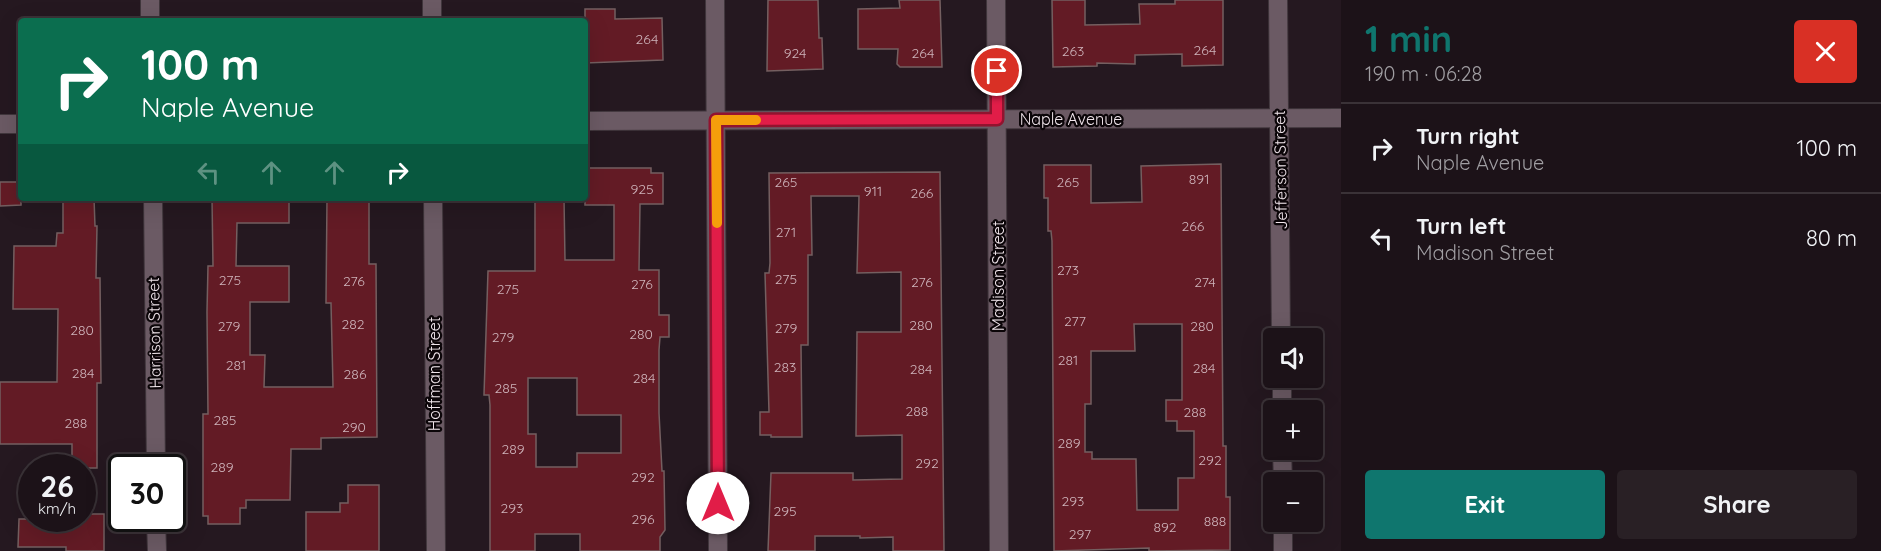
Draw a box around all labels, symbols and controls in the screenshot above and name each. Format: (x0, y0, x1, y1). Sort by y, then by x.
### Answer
text: 1 min (1365, 16, 1452, 61)
button: close (1794, 20, 1857, 83)
house number: 264 (636, 30, 658, 48)
text: 100 m (141, 38, 259, 91)
house number: 264 (1194, 41, 1216, 59)
icon: right (42, 42, 120, 120)
house number: 263 (1062, 42, 1084, 60)
house number: 924 (784, 44, 806, 62)
house number: 264 (912, 44, 934, 62)
pin (971, 45, 1022, 96)
icon: arrive (980, 54, 1013, 87)
text: 190 m · 06:28 (1365, 61, 1482, 86)
text: Naple Avenue (141, 90, 314, 124)
street label: Naple Avenue (1020, 109, 1122, 129)
street label: Jefferson Street (1269, 110, 1291, 230)
text: Turn right (1416, 122, 1520, 150)
icon: right (1365, 132, 1398, 165)
text: 100 m (1797, 134, 1857, 162)
text: Naple Avenue (1416, 150, 1544, 175)
icon: left (192, 156, 225, 189)
icon: ahead (255, 156, 288, 189)
icon: ahead (318, 156, 351, 189)
icon: right (381, 156, 414, 189)
house number: 891 (1189, 170, 1209, 188)
house number: 265 (775, 173, 797, 191)
house number: 265 (1057, 173, 1079, 191)
house number: 925 (630, 180, 654, 198)
house number: 911 (864, 182, 882, 200)
house number: 266 (911, 184, 934, 202)
text: Turn left (1416, 212, 1506, 240)
house number: 266 (1182, 217, 1205, 235)
street label: Madison Street (988, 221, 1008, 331)
icon: left (1365, 222, 1398, 255)
house number: 271 (776, 223, 796, 241)
text: 80 m (1806, 224, 1857, 252)
text: Madison Street (1416, 240, 1554, 265)
house number: 273 (1057, 261, 1079, 279)
house number: 275 (775, 270, 797, 288)
house number: 275 (219, 271, 241, 289)
house number: 276 (343, 272, 365, 290)
house number: 276 (911, 273, 933, 291)
house number: 274 (1194, 273, 1216, 291)
house number: 276 (631, 275, 653, 293)
street label: Harrison Street (143, 277, 165, 389)
house number: 275 (497, 280, 519, 298)
house number: 277 (1064, 312, 1086, 330)
house number: 282 (341, 315, 365, 333)
house number: 280 (909, 316, 933, 334)
house number: 279 (218, 317, 240, 335)
street label: Hoffman Street (424, 317, 444, 431)
house number: 280 (1190, 317, 1214, 335)
house number: 279 (775, 319, 797, 337)
house number: 280 (70, 321, 94, 339)
house number: 280 (629, 325, 653, 343)
house number: 279 (492, 328, 514, 346)
map controls (1263, 328, 1323, 532)
button: sound (1263, 328, 1323, 388)
house number: 281 (1058, 351, 1078, 369)
house number: 281 (226, 356, 246, 374)
house number: 283 (774, 358, 796, 376)
house number: 284 (1193, 359, 1215, 377)
house number: 284 (910, 360, 932, 378)
house number: 284 (72, 364, 94, 382)
house number: 286 (344, 365, 367, 383)
house number: 284 (633, 369, 655, 387)
house number: 285 (495, 379, 517, 397)
button: + (1263, 400, 1323, 460)
house number: 288 (906, 402, 928, 420)
house number: 288 (1184, 403, 1206, 421)
house number: 285 (214, 411, 236, 429)
house number: 288 (65, 414, 87, 432)
house number: 290 (342, 418, 366, 436)
house number: 289 (1057, 434, 1081, 452)
house number: 289 (501, 440, 525, 458)
house number: 292 (1198, 451, 1222, 469)
speed limit sign: 30 (108, 454, 186, 532)
house number: 292 (915, 454, 939, 472)
house number: 289 (210, 458, 234, 476)
text: 26 (40, 467, 74, 505)
house number: 292 (631, 468, 655, 486)
button: Exit (1365, 470, 1605, 539)
button: Share (1617, 470, 1857, 539)
position arrow (686, 471, 750, 535)
button: − (1263, 472, 1323, 532)
house number: 293 (1062, 492, 1084, 510)
text: km/h (38, 499, 76, 518)
house number: 293 (501, 499, 523, 517)
house number: 295 (773, 502, 797, 520)
house number: 296 (631, 510, 655, 528)
house number: 888 (1204, 512, 1226, 530)
house number: 892 (1153, 518, 1177, 536)
house number: 297 (1069, 525, 1091, 543)

